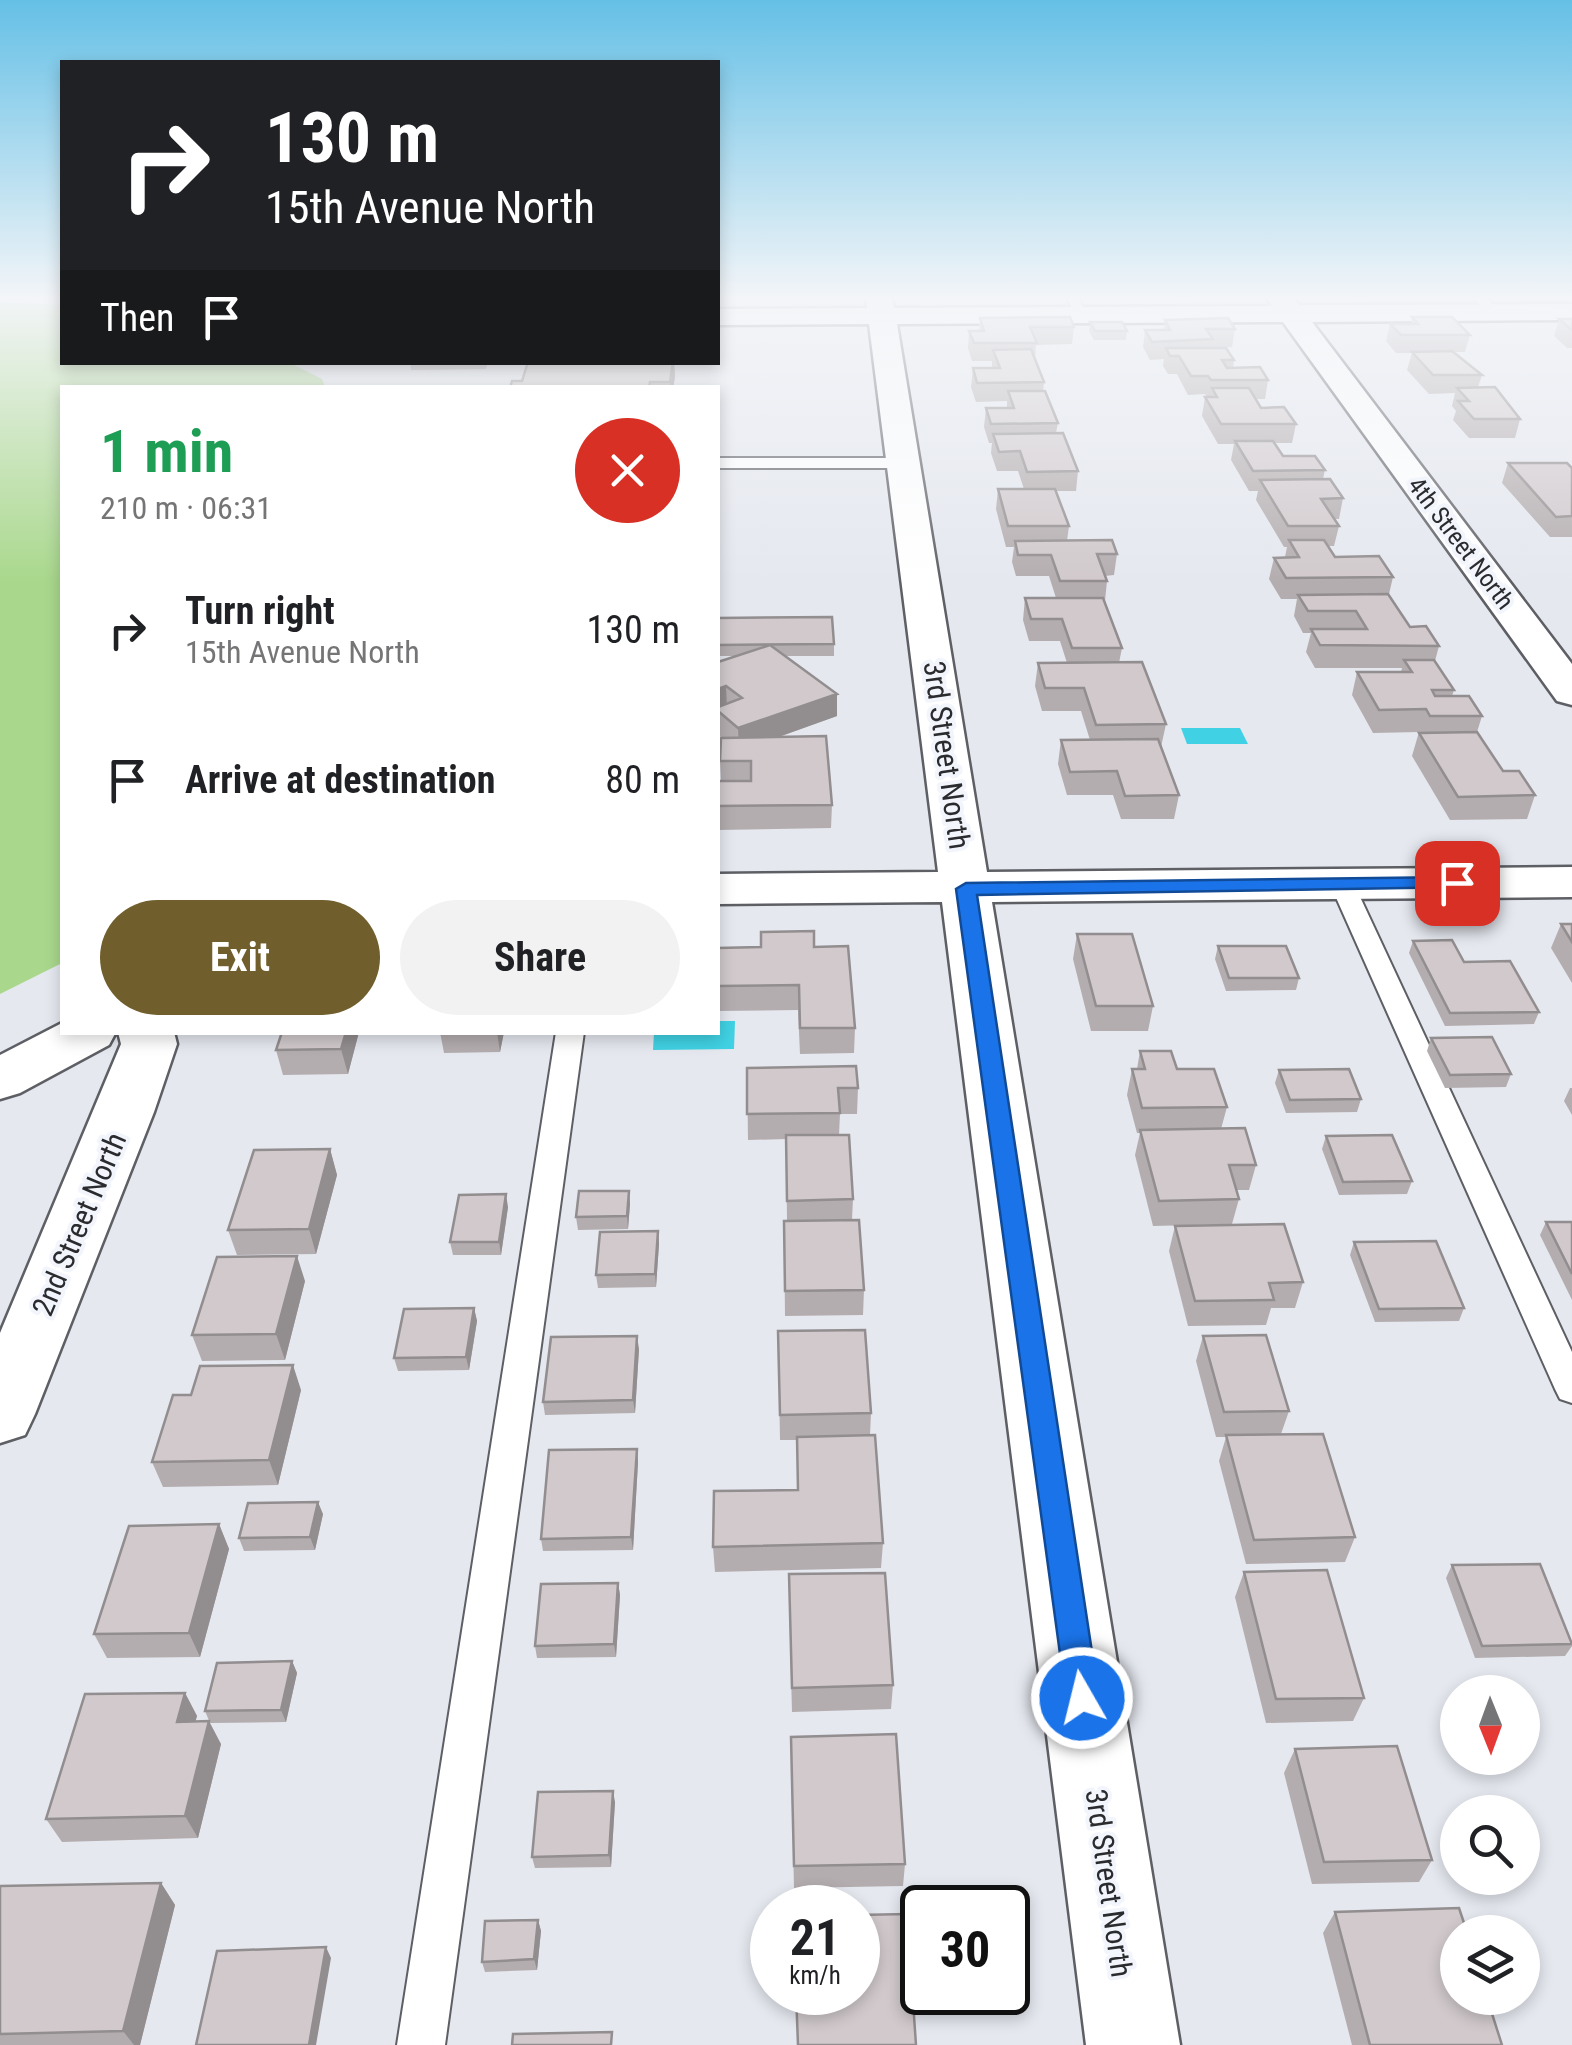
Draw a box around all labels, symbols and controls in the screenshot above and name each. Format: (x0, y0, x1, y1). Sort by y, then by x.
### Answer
text: 130 m (265, 97, 439, 179)
icon: right (100, 100, 230, 230)
text: 15th Avenue North (265, 181, 595, 234)
icon: arrive (194, 290, 249, 345)
text: Then (100, 296, 174, 340)
text: 1 min (100, 416, 233, 487)
button: close (575, 418, 680, 523)
street label: 4th Street North (1402, 471, 1520, 615)
text: 210 m · 06:31 (100, 489, 272, 527)
text: Turn right (185, 589, 335, 633)
icon: right (100, 603, 155, 658)
text: 130 m (586, 608, 680, 652)
text: 15th Avenue North (185, 633, 420, 671)
street label: 3rd Street North (916, 659, 978, 851)
icon: arrive (100, 753, 155, 808)
text: Arrive at destination (185, 758, 495, 802)
text: 80 m (605, 758, 680, 802)
pin (1415, 841, 1500, 926)
icon: arrive (1430, 856, 1485, 911)
button: Exit (100, 900, 380, 1015)
button: Share (400, 900, 680, 1015)
street label: 2nd Street North (25, 1127, 133, 1321)
position arrow (1030, 1646, 1134, 1750)
north arrow (1440, 1675, 1540, 1775)
map controls (1440, 1675, 1540, 2015)
street label: 3rd Street North (1078, 1787, 1140, 1979)
button: search (1440, 1795, 1540, 1895)
speed limit sign: 30 (900, 1885, 1030, 2015)
text: 21 (790, 1909, 840, 1967)
button: layers (1440, 1915, 1540, 2015)
text: km/h (789, 1961, 841, 1990)

